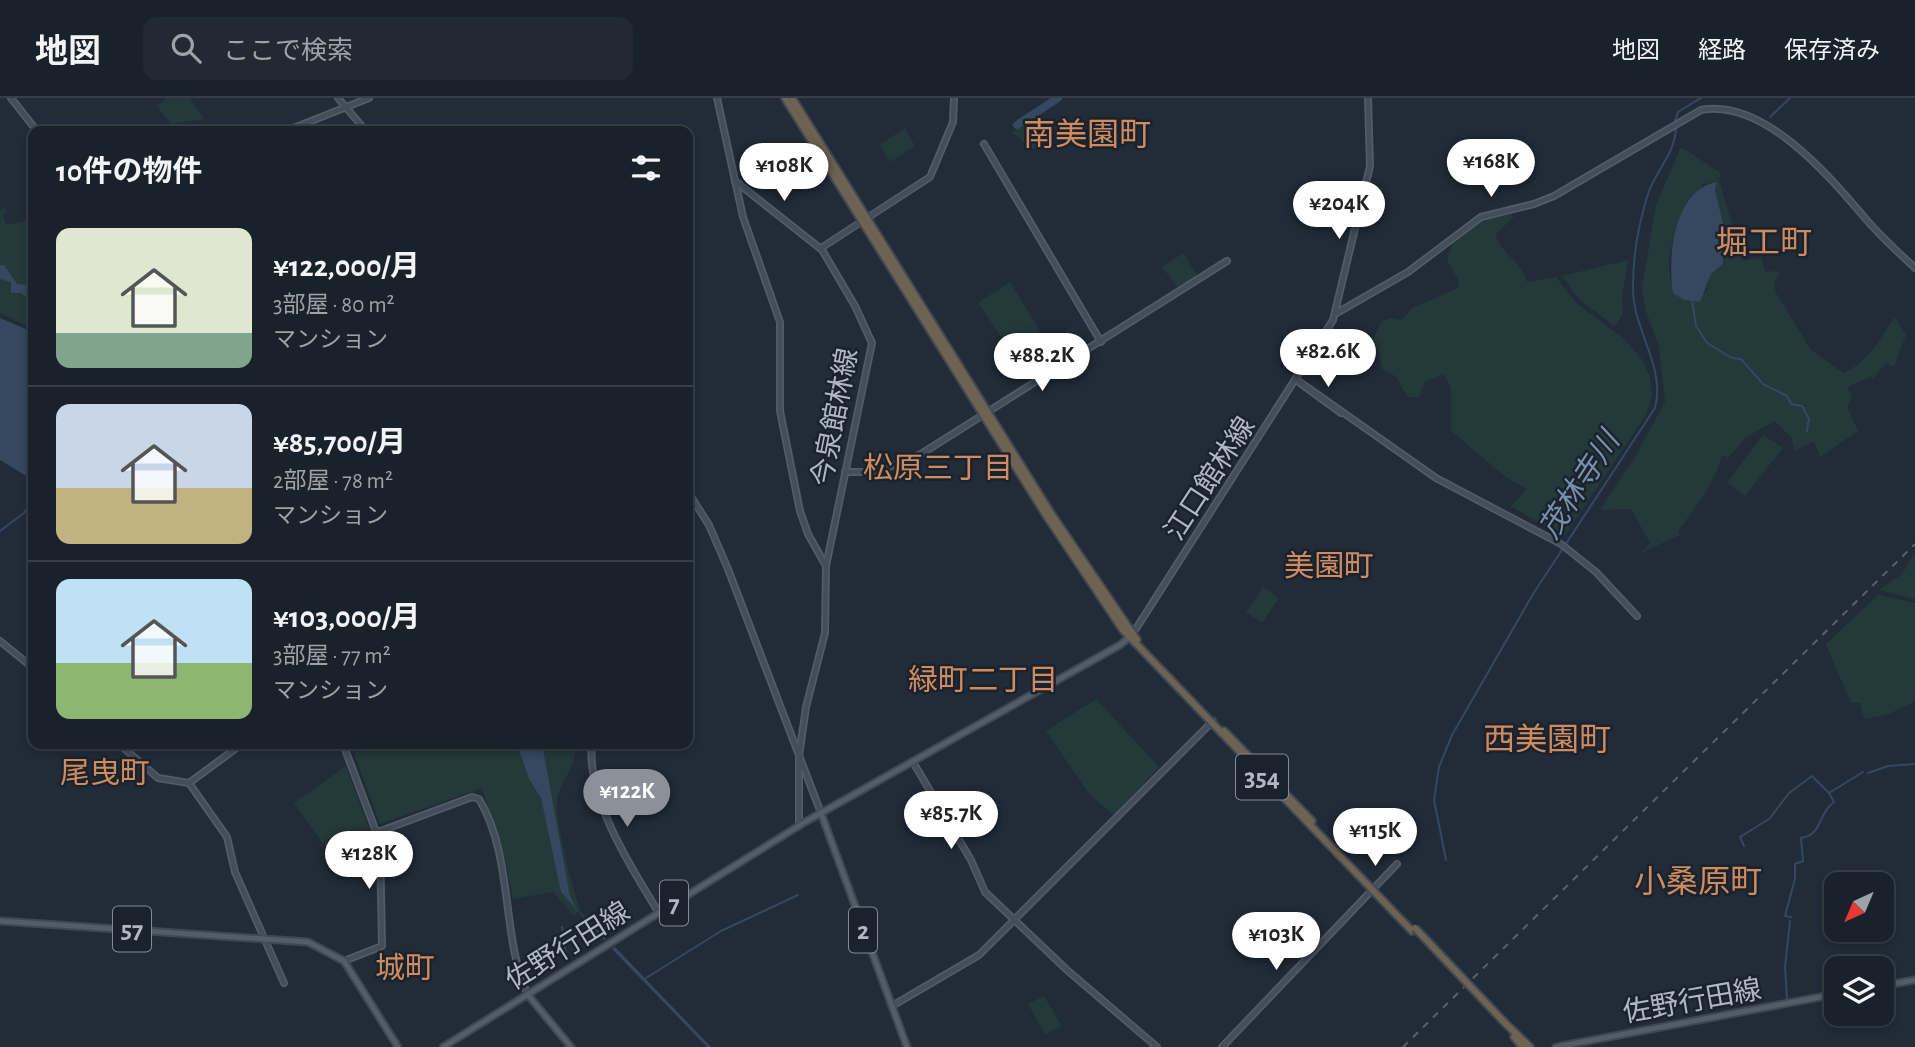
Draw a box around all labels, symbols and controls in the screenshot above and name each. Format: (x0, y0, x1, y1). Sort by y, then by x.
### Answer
search box (143, 17, 633, 80)
icon: search (167, 29, 205, 67)
text: 地図 (35, 36, 101, 69)
text: ここで検索 (223, 38, 353, 64)
text: 地図 (1612, 39, 1660, 63)
text: 経路 (1698, 39, 1746, 63)
text: 保存済み (1784, 39, 1880, 63)
district label: 南美園町 (1023, 117, 1151, 151)
pin: ¥168K (1442, 140, 1540, 199)
pin: ¥108K (735, 144, 833, 203)
icon: filters (627, 149, 665, 187)
text: ¥168K (1463, 150, 1519, 173)
text: ¥108K (755, 154, 813, 177)
text: 10件の物件 (56, 157, 202, 187)
pin: ¥204K (1290, 181, 1388, 241)
text: ¥204K (1309, 192, 1369, 215)
district label: 堀工町 (1716, 226, 1812, 259)
text: ¥122,000/月 (273, 252, 420, 282)
icon: home (112, 256, 196, 340)
text: 3部屋 · 80 m² (273, 294, 395, 317)
text: マンション (273, 329, 388, 352)
pin: ¥82.6K (1271, 330, 1385, 389)
pin: ¥88.2K (985, 334, 1099, 393)
text: ¥82.6K (1296, 340, 1360, 363)
text: ¥88.2K (1010, 344, 1074, 367)
street label: 今泉館林線 (807, 346, 863, 489)
street label: 江口館林線 (1159, 412, 1261, 545)
water label: 茂林寺川 (1533, 423, 1627, 544)
text: ¥85,700/月 (273, 428, 406, 458)
icon: home (112, 432, 196, 516)
district label: 松原三丁目 (863, 452, 1013, 484)
text: 2部屋 · 78 m² (273, 470, 393, 493)
text: マンション (273, 505, 388, 528)
district label: 美園町 (1284, 550, 1374, 582)
text: ¥103,000/月 (273, 603, 420, 633)
icon: home (112, 607, 196, 691)
text: 3部屋 · 77 m² (273, 645, 391, 668)
district label: 緑町二丁目 (908, 664, 1058, 696)
text: マンション (273, 680, 388, 703)
district label: 西美園町 (1483, 723, 1611, 756)
road number: 354 (1236, 754, 1288, 800)
district label: 尾曳町 (60, 757, 150, 789)
pin: ¥122K (578, 770, 676, 829)
text: ¥122K (599, 780, 655, 803)
pin: ¥85.7K (894, 792, 1008, 851)
text: ¥85.7K (920, 802, 982, 825)
pin: ¥115K (1326, 808, 1424, 868)
text: ¥115K (1349, 819, 1401, 842)
pin: ¥128K (320, 832, 418, 891)
text: ¥128K (341, 842, 397, 865)
district label: 小桑原町 (1634, 866, 1762, 898)
north arrow (1824, 872, 1894, 942)
map controls (1824, 872, 1894, 1026)
road number: 7 (660, 880, 688, 926)
street label: 佐野行田線 (500, 896, 635, 996)
road number: 57 (113, 906, 151, 951)
road number: 2 (849, 908, 877, 952)
pin: ¥103K (1227, 912, 1325, 972)
text: ¥103K (1248, 923, 1304, 946)
district label: 城町 (375, 952, 435, 984)
button: layers (1824, 956, 1894, 1026)
street label: 佐野行田線 (1621, 974, 1764, 1028)

